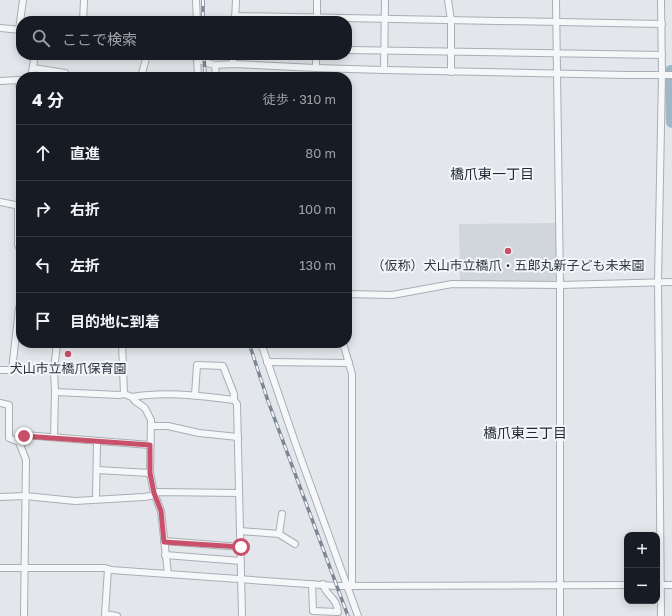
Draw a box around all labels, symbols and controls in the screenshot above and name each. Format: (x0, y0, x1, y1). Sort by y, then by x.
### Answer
search box (16, 16, 352, 60)
icon: search (30, 27, 52, 49)
text: ここで検索 (62, 30, 137, 48)
text: 4 分 (32, 89, 64, 110)
text: 徒歩 · 310 m (263, 91, 336, 107)
icon: ahead (32, 142, 54, 164)
text: 直進 (70, 144, 100, 162)
text: 80 m (305, 145, 336, 161)
district label: 橋爪東一丁目 (450, 165, 534, 182)
icon: right (32, 198, 54, 220)
text: 右折 (70, 200, 100, 218)
text: 100 m (299, 201, 336, 217)
marker: （仮称）犬山市立橋爪・五郎丸新子ども未来園 (503, 246, 513, 256)
icon: left (32, 254, 54, 276)
text: 左折 (70, 256, 100, 274)
text: 130 m (299, 257, 336, 273)
place label: （仮称）犬山市立橋爪・五郎丸新子ども未来園 (371, 257, 645, 273)
icon: arrive (32, 310, 54, 332)
text: 目的地に到着 (70, 312, 160, 330)
marker: 犬山市立橋爪保育園 (63, 349, 73, 359)
place label: 犬山市立橋爪保育園 (9, 360, 127, 376)
district label: 橋爪東三丁目 (483, 424, 567, 441)
route end (15, 427, 33, 445)
map controls (624, 532, 660, 604)
button: + (624, 532, 660, 568)
route start (232, 538, 250, 556)
button: − (624, 568, 660, 604)

